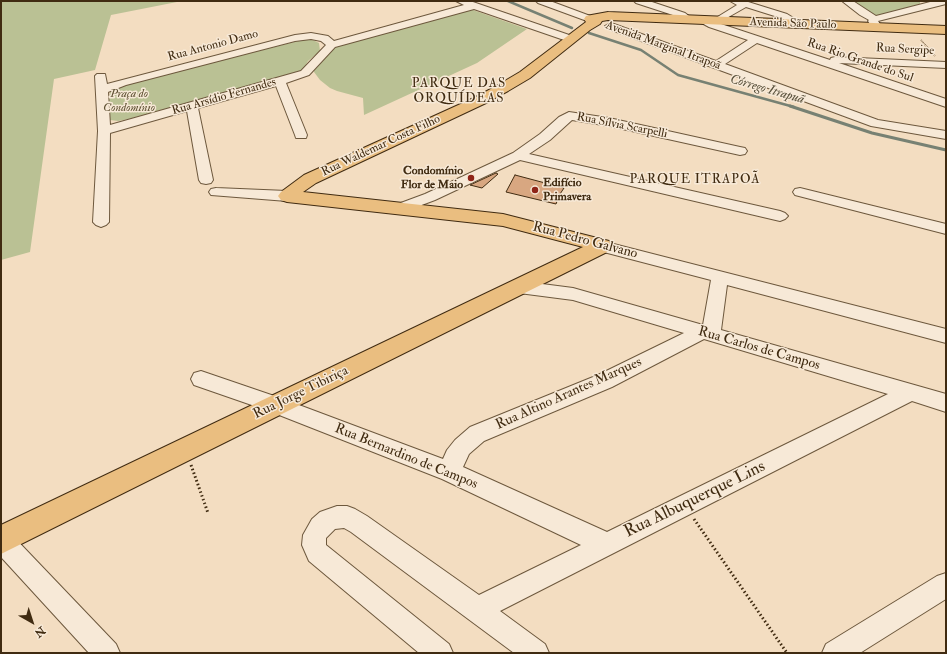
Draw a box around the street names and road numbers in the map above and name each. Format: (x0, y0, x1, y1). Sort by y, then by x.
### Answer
street label: Avenida São Paulo (749, 15, 837, 33)
street label: Avenida Marginal Itrapoã (603, 18, 723, 74)
street label: Rua Antonio Damo (166, 27, 260, 65)
street label: Rua Rio Grande do Sul (805, 36, 915, 86)
street label: Rua Sergipe (875, 41, 935, 59)
street label: Rua Arsídio Fernandes (170, 75, 278, 119)
street label: Rua Sílvia Scarpelli (575, 110, 669, 142)
street label: Rua Waldemar Costa Filho (319, 112, 443, 180)
street label: Rua Pedro Galvano (531, 219, 639, 263)
street label: Rua Carlos de Campos (696, 324, 822, 374)
street label: Rua Altino Arantes Marques (493, 354, 645, 434)
street label: Rua Jorge Tibiriça (251, 363, 351, 423)
street label: Rua Bernardino de Campos (332, 421, 480, 493)
street label: Rua Albuquerque Lins (621, 457, 769, 543)

